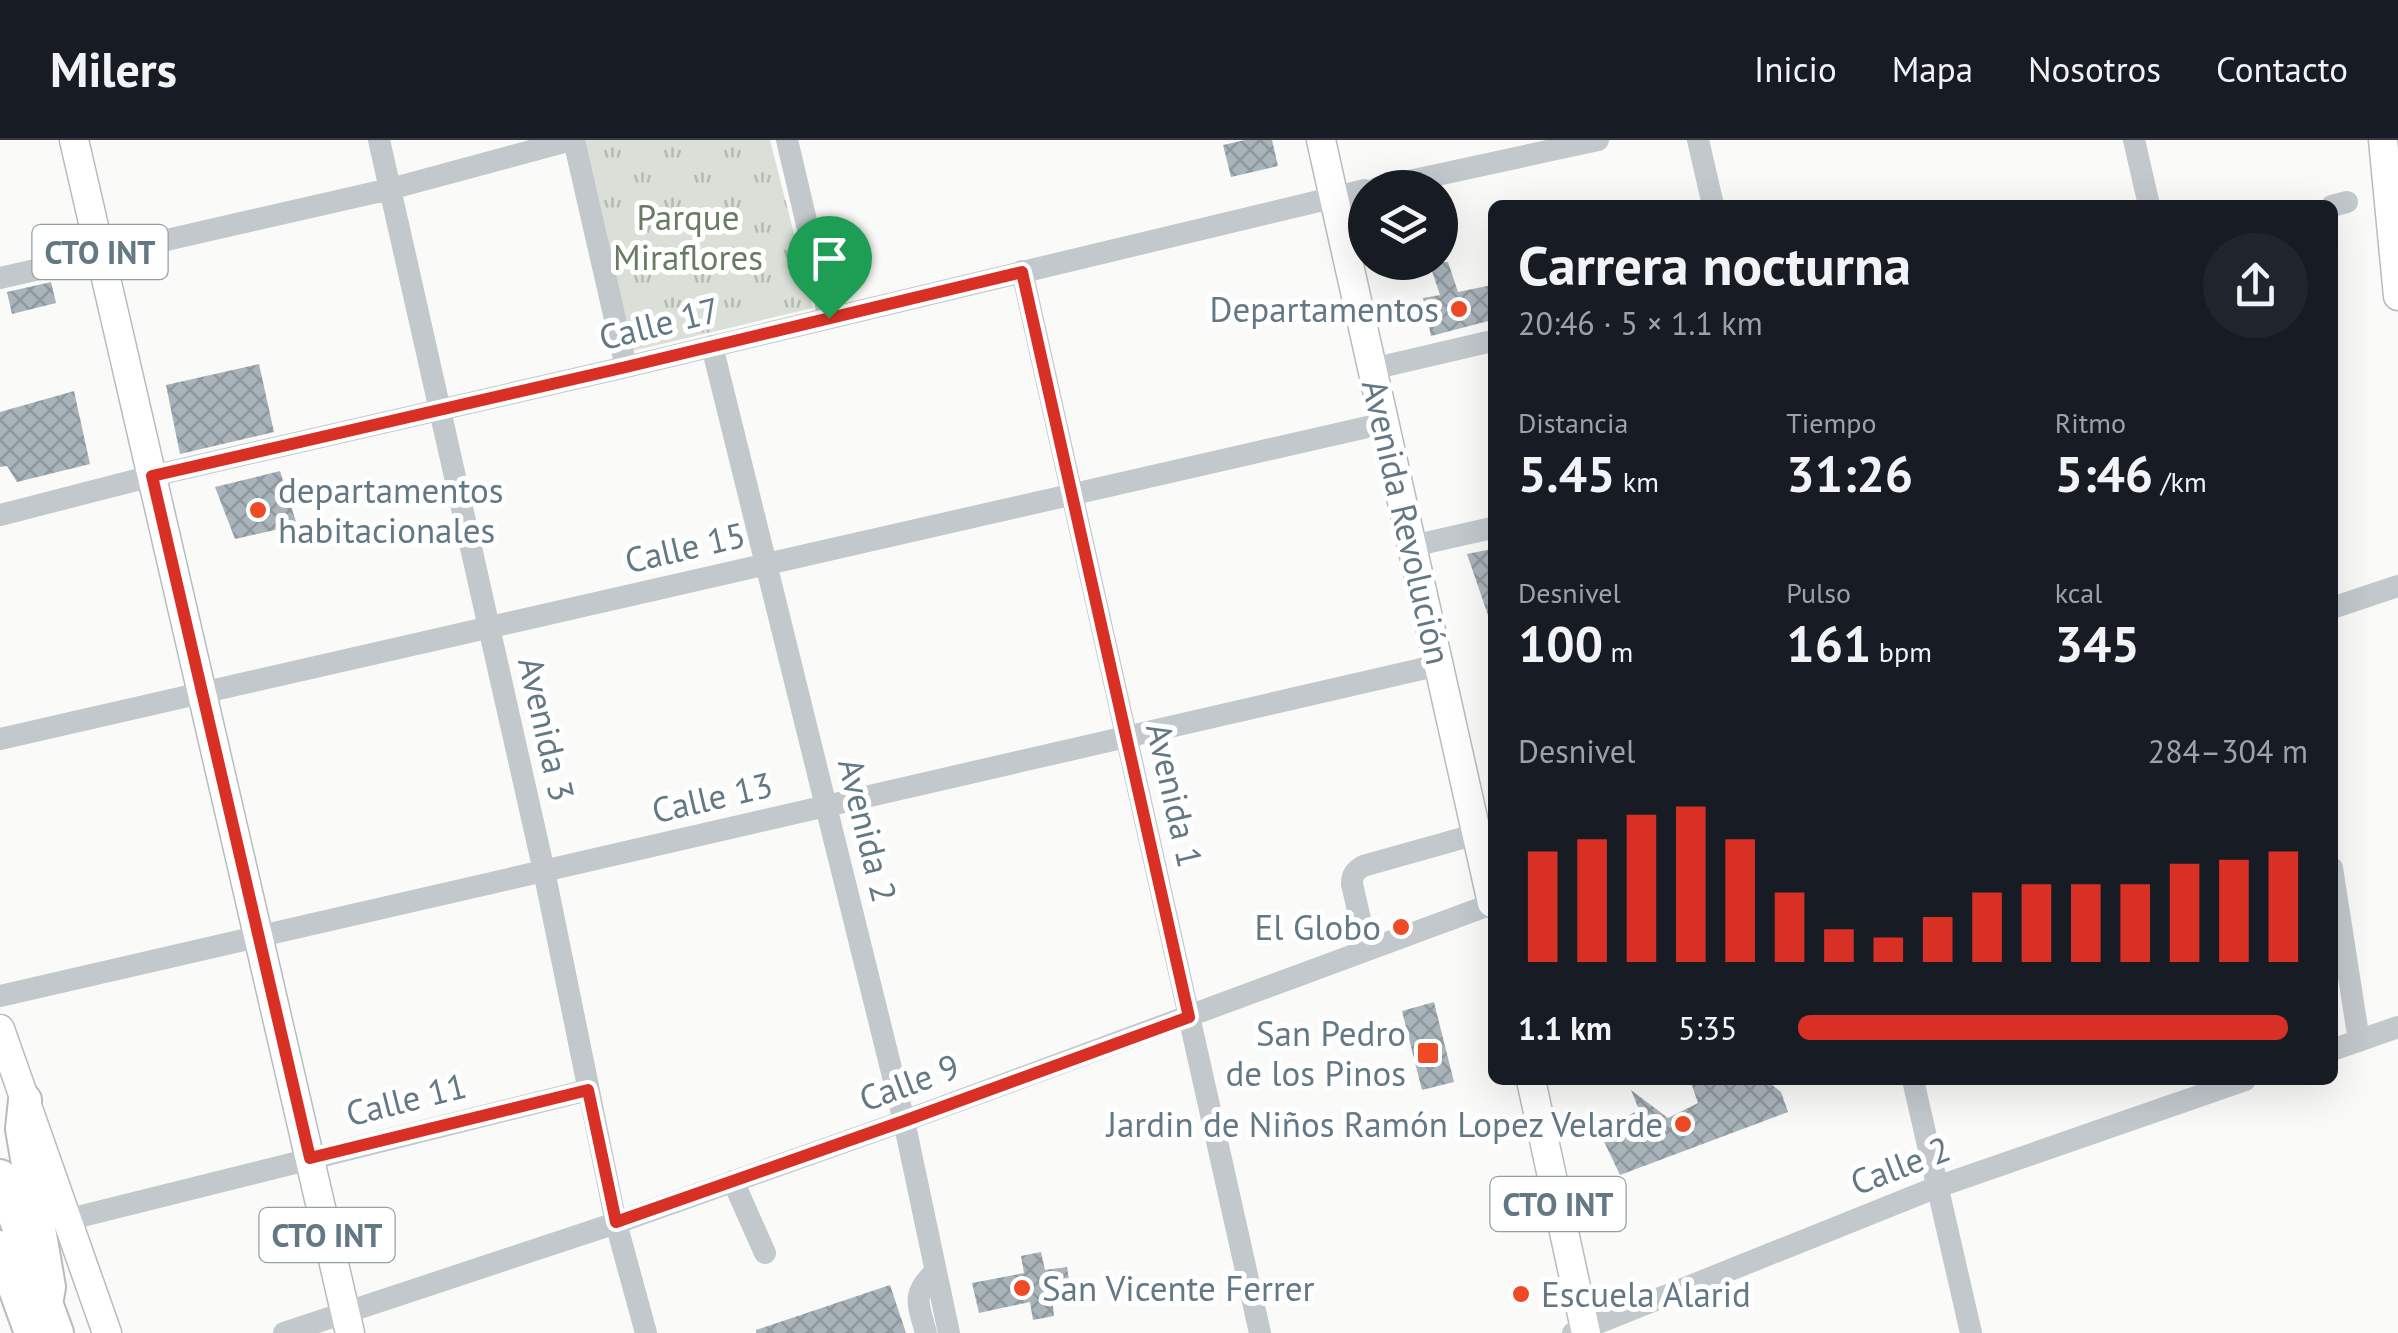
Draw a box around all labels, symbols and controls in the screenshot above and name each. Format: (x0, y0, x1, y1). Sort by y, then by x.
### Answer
text: Milers (50, 38, 177, 100)
text: Inicio (1754, 46, 1837, 92)
text: Mapa (1892, 46, 1973, 92)
text: Nosotros (2028, 46, 2161, 92)
text: Contacto (2216, 46, 2348, 92)
map controls (1348, 170, 1458, 280)
button: layers (1348, 170, 1458, 280)
park label: Parque Miraflores (613, 194, 763, 280)
pin (787, 216, 872, 319)
road number: CTO INT (32, 225, 168, 279)
text: Carrera nocturna (1518, 229, 1911, 300)
icon: arrive (802, 231, 857, 286)
button: share (2203, 233, 2308, 338)
street label: Calle 17 (594, 286, 724, 360)
place label: Departamentos (1210, 286, 1439, 332)
marker: Departamentos (1448, 298, 1470, 320)
text: 20:46 · 5 × 1.1 km (1518, 302, 1763, 344)
street label: Avenida Revolución (1352, 375, 1462, 669)
text: Distancia (1518, 404, 1628, 441)
text: Tiempo (1786, 404, 1877, 441)
text: Ritmo (2055, 404, 2126, 441)
text: 5.45 (1518, 441, 1615, 506)
text: 31:26 (1786, 441, 1913, 506)
text: 5:46 (2055, 441, 2153, 506)
text: km (1615, 463, 1659, 500)
text: /km (2153, 463, 2207, 500)
place label: departamentos habitacionales (278, 467, 503, 553)
marker: departamentos habitacionales (247, 499, 269, 521)
street label: Calle 15 (620, 511, 750, 583)
text: Desnivel (1518, 574, 1621, 611)
text: Pulso (1786, 574, 1851, 611)
text: kcal (2055, 574, 2102, 611)
text: 100 (1518, 611, 1603, 676)
text: 161 (1786, 611, 1871, 676)
text: 345 (2055, 611, 2140, 676)
text: m (1603, 633, 1633, 670)
text: bpm (1871, 633, 1932, 670)
street label: Avenida 3 (508, 652, 586, 806)
street label: Avenida 1 (1136, 718, 1214, 872)
text: Desnivel (1518, 730, 1635, 772)
text: 284–304 m (2148, 730, 2308, 772)
street label: Avenida 2 (828, 753, 908, 907)
street label: Calle 13 (647, 761, 777, 833)
place label: El Globo (1255, 904, 1381, 950)
marker: El Globo (1390, 916, 1412, 938)
text: 1.1 km (1518, 1007, 1612, 1049)
text: 5:35 (1678, 1007, 1737, 1049)
place label: San Pedro de los Pinos (1225, 1010, 1406, 1096)
marker: San Pedro de los Pinos (1415, 1040, 1441, 1066)
street label: Calle 9 (853, 1043, 965, 1121)
street label: Calle 11 (341, 1062, 471, 1136)
place label: Jardin de Niños Ramón Lopez Velarde (1105, 1101, 1663, 1147)
marker: Jardin de Niños Ramón Lopez Velarde (1672, 1113, 1694, 1135)
street label: Calle 2 (1843, 1125, 1957, 1205)
road number: CTO INT (1490, 1177, 1626, 1231)
road number: CTO INT (260, 1208, 394, 1262)
place label: San Vicente Ferrer (1042, 1265, 1315, 1311)
place label: Escuela Alarid (1541, 1271, 1751, 1317)
marker: San Vicente Ferrer (1011, 1277, 1033, 1299)
marker: Escuela Alarid (1510, 1283, 1532, 1305)

